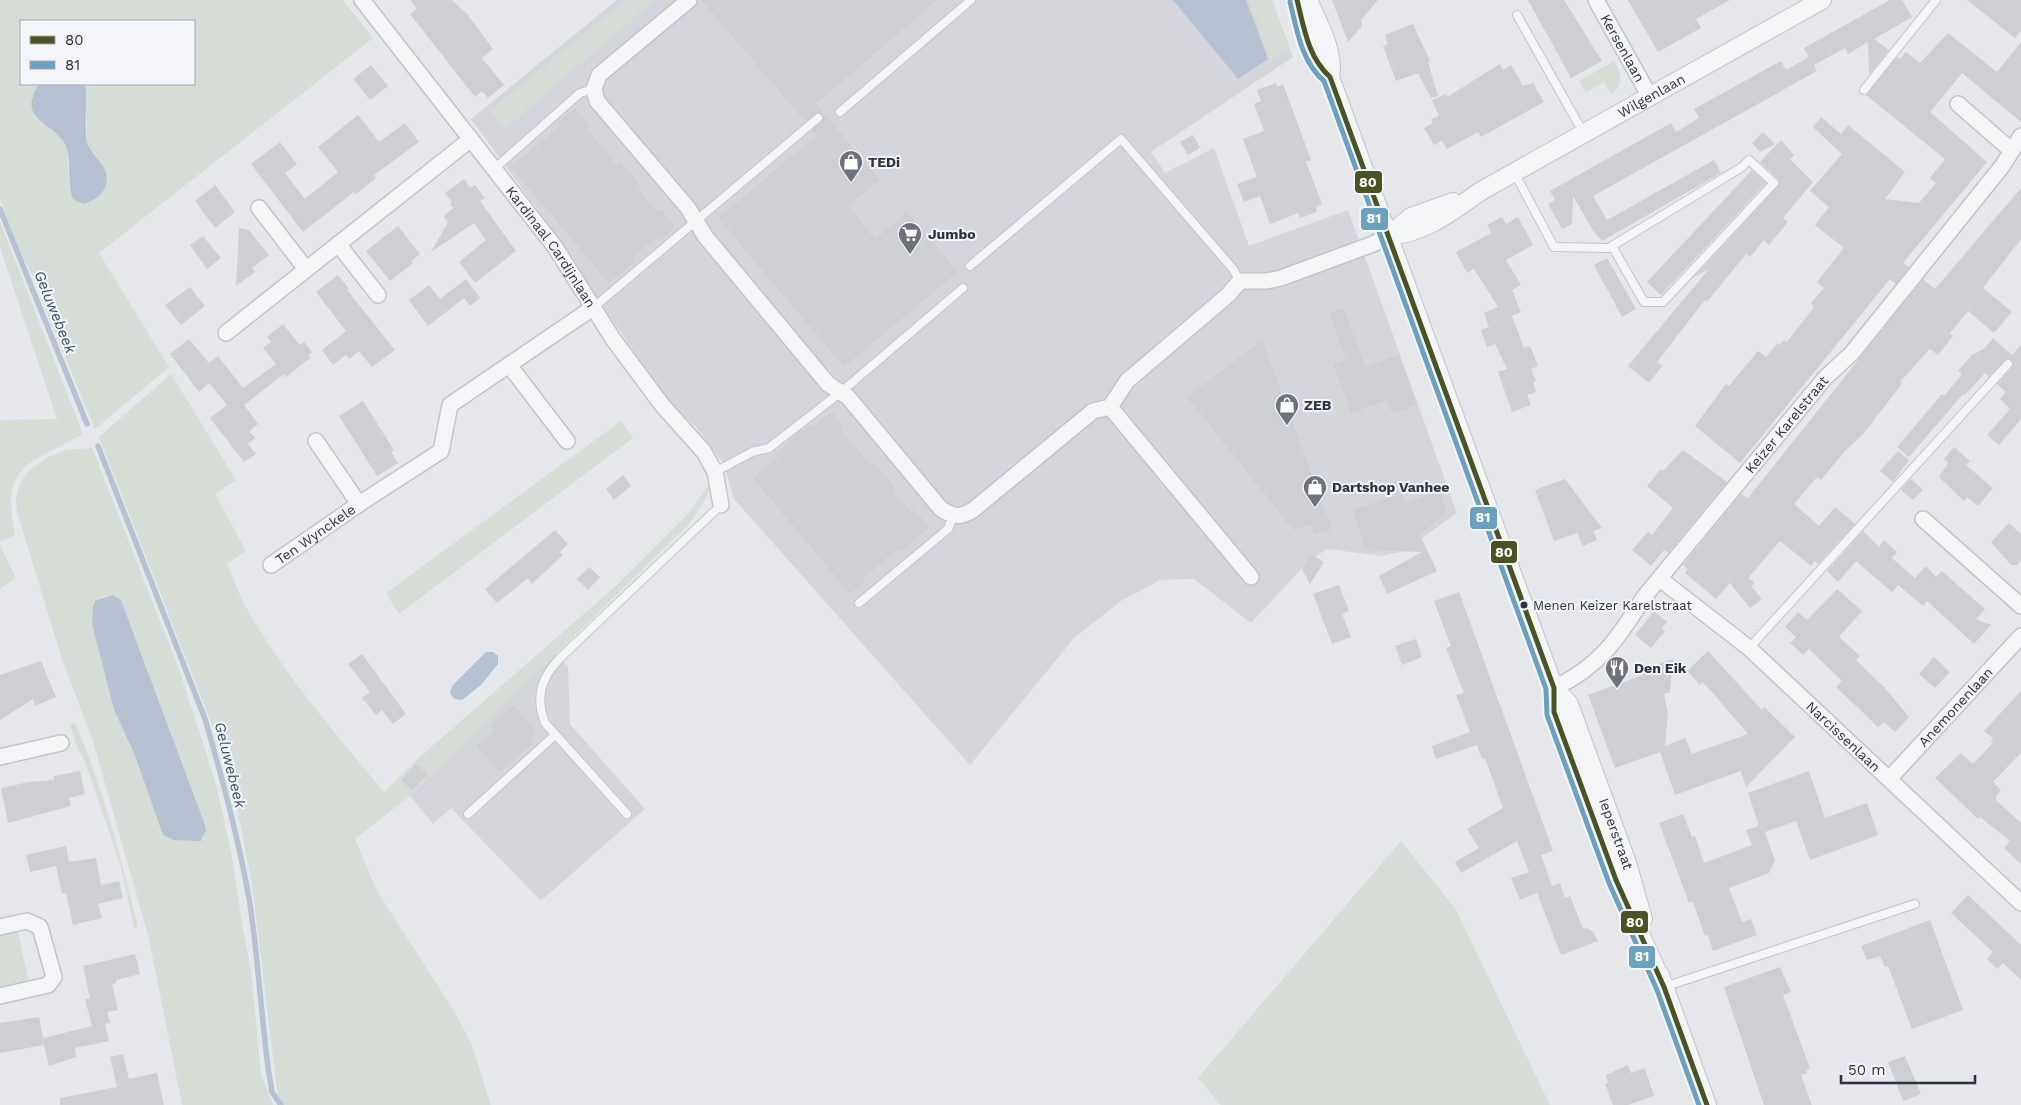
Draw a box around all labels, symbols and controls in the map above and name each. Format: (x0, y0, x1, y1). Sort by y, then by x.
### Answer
street label: Kersenlaan (1597, 11, 1648, 85)
legend (20, 20, 195, 85)
text: 80 (65, 31, 84, 49)
text: 81 (65, 56, 80, 74)
street label: Wilgenlaan (1615, 70, 1688, 121)
shop icon: TEDi (838, 149, 864, 183)
place label: TEDi (868, 154, 900, 170)
line badge: 80 (1354, 170, 1383, 194)
text: 80 (1359, 174, 1377, 190)
street label: Kardinaal Cardijnlaan (503, 183, 599, 310)
line badge: 81 (1360, 207, 1389, 231)
text: 81 (1367, 210, 1381, 226)
supermarket icon: Jumbo (897, 221, 923, 255)
place label: Jumbo (928, 226, 976, 242)
water label: Geluwebeek (30, 268, 80, 357)
street label: Keizer Karelstraat (1742, 373, 1831, 476)
shop icon: ZEB (1274, 392, 1300, 426)
place label: ZEB (1304, 397, 1332, 413)
shop icon: Dartshop Vanhee (1302, 474, 1328, 508)
place label: Dartshop Vanhee (1332, 479, 1449, 495)
street label: Ten Wynckele (272, 501, 358, 567)
line badge: 81 (1469, 506, 1498, 530)
text: 81 (1476, 509, 1490, 525)
line badge: 80 (1490, 540, 1518, 564)
text: 80 (1495, 544, 1513, 560)
place label: Menen Keizer Karelstraat (1533, 598, 1692, 613)
marker: Menen Keizer Karelstraat (1519, 600, 1529, 610)
restaurant icon: Den Eik (1604, 655, 1630, 689)
place label: Den Eik (1634, 660, 1687, 676)
street label: Anemonenlaan (1915, 664, 1996, 750)
street label: Narcissenlaan (1803, 698, 1884, 775)
water label: Geluwebeek (211, 720, 250, 811)
street label: Ieperstraat (1596, 796, 1636, 871)
line badge: 80 (1620, 910, 1649, 934)
text: 80 (1626, 914, 1644, 930)
line badge: 81 (1628, 945, 1656, 969)
text: 81 (1635, 948, 1649, 964)
scale bar (1841, 1052, 1975, 1084)
text: 50 m (1848, 1061, 1885, 1079)

